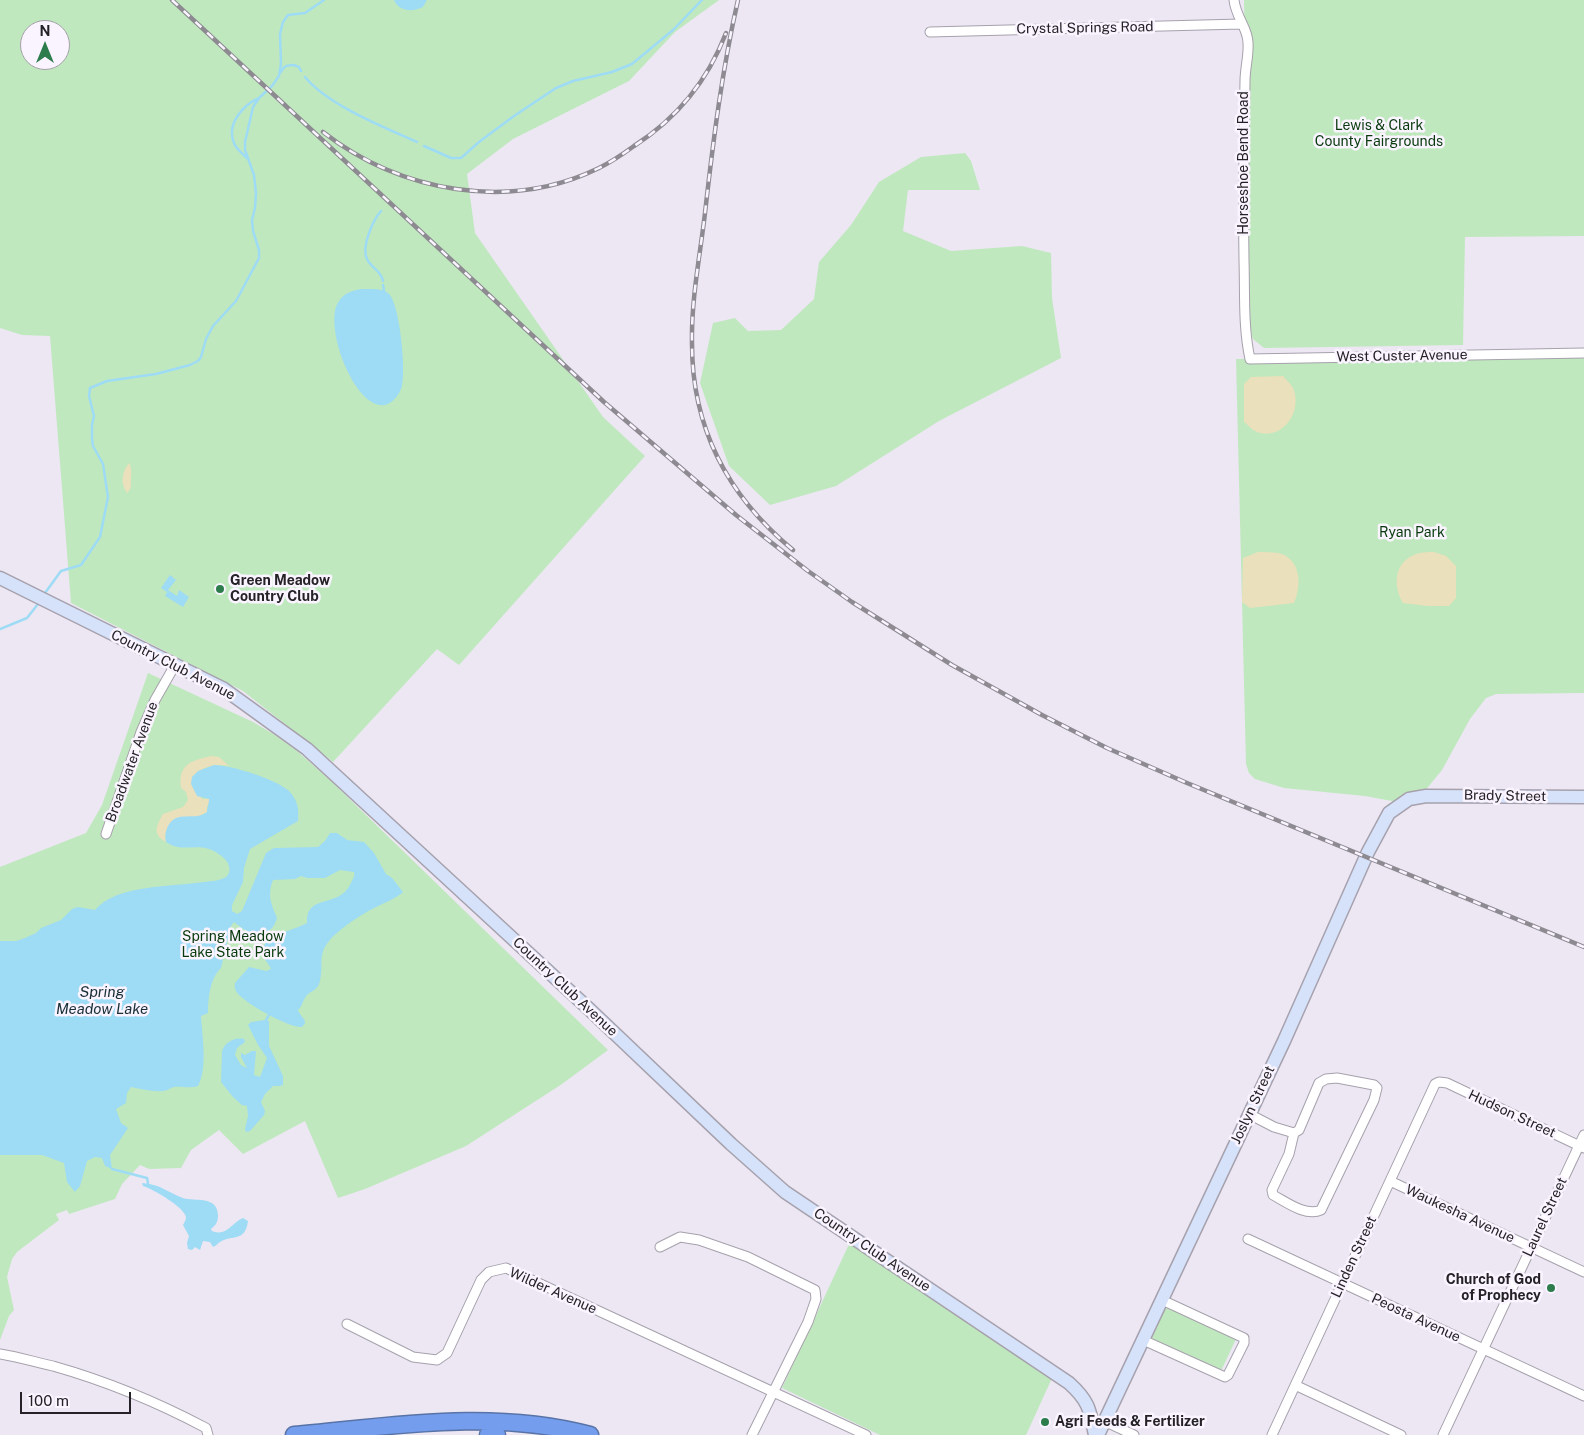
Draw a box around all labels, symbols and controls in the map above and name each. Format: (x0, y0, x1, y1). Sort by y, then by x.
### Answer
street label: Crystal Springs Road (1016, 18, 1154, 38)
north arrow (20, 20, 70, 70)
text: N (40, 23, 50, 39)
street label: Horseshoe Bend Road (1236, 91, 1252, 235)
park label: Lewis & Clark County Fairgrounds (1315, 118, 1443, 150)
street label: West Custer Avenue (1336, 346, 1468, 366)
park label: Ryan Park (1379, 525, 1445, 541)
place label: Green Meadow Country Club (230, 573, 330, 606)
marker: Green Meadow Country Club (214, 583, 226, 595)
street label: Country Club Avenue (108, 626, 238, 704)
street label: Broadwater Avenue (102, 699, 162, 825)
street label: Brady Street (1464, 787, 1546, 805)
park label: Spring Meadow Lake State Park (182, 929, 284, 962)
street label: Country Club Avenue (509, 934, 621, 1040)
water label: Spring Meadow Lake (56, 983, 148, 1018)
street label: Joslyn Street (1228, 1063, 1278, 1147)
street label: Hudson Street (1466, 1086, 1558, 1142)
street label: Laurel Street (1519, 1175, 1571, 1259)
street label: Waukesha Avenue (1403, 1181, 1517, 1247)
street label: Country Club Avenue (810, 1205, 934, 1295)
street label: Linden Street (1328, 1213, 1380, 1301)
street label: Wilder Avenue (507, 1264, 599, 1318)
place label: Church of God of Prophecy (1446, 1272, 1541, 1304)
marker: Church of God of Prophecy (1545, 1282, 1557, 1294)
street label: Peosta Avenue (1369, 1290, 1463, 1346)
scale bar (22, 1382, 134, 1414)
text: 100 m (28, 1392, 69, 1409)
place label: Agri Feeds & Fertilizer (1055, 1414, 1205, 1430)
marker: Agri Feeds & Fertilizer (1039, 1416, 1051, 1428)

